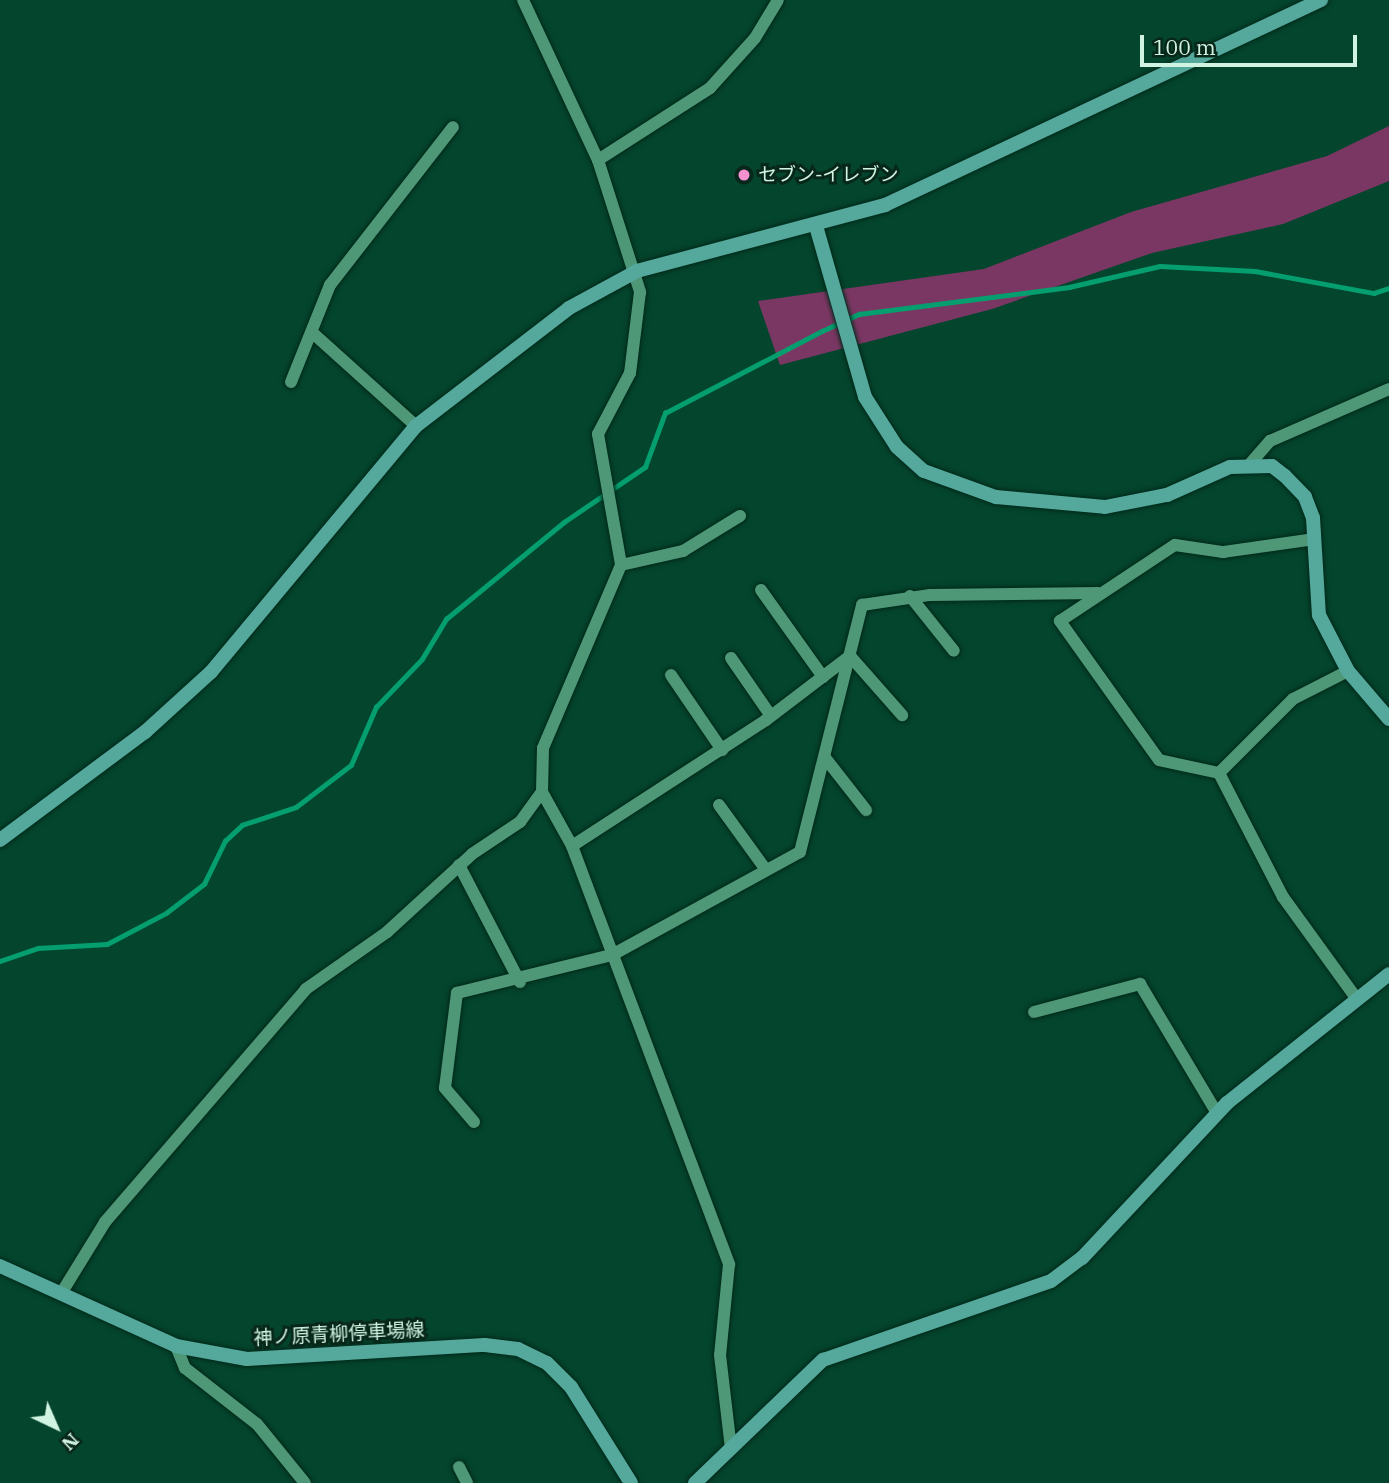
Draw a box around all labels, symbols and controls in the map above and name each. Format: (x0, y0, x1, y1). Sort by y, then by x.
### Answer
scale bar (1144, 21, 1361, 65)
text: 100 m (1153, 33, 1216, 61)
place label: セブン-イレブン (758, 164, 898, 186)
marker: セブン-イレブン (736, 167, 752, 183)
street label: 神ノ原青柳停車場線 (253, 1318, 425, 1350)
north arrow (21, 1392, 91, 1462)
text: N (57, 1428, 84, 1456)

